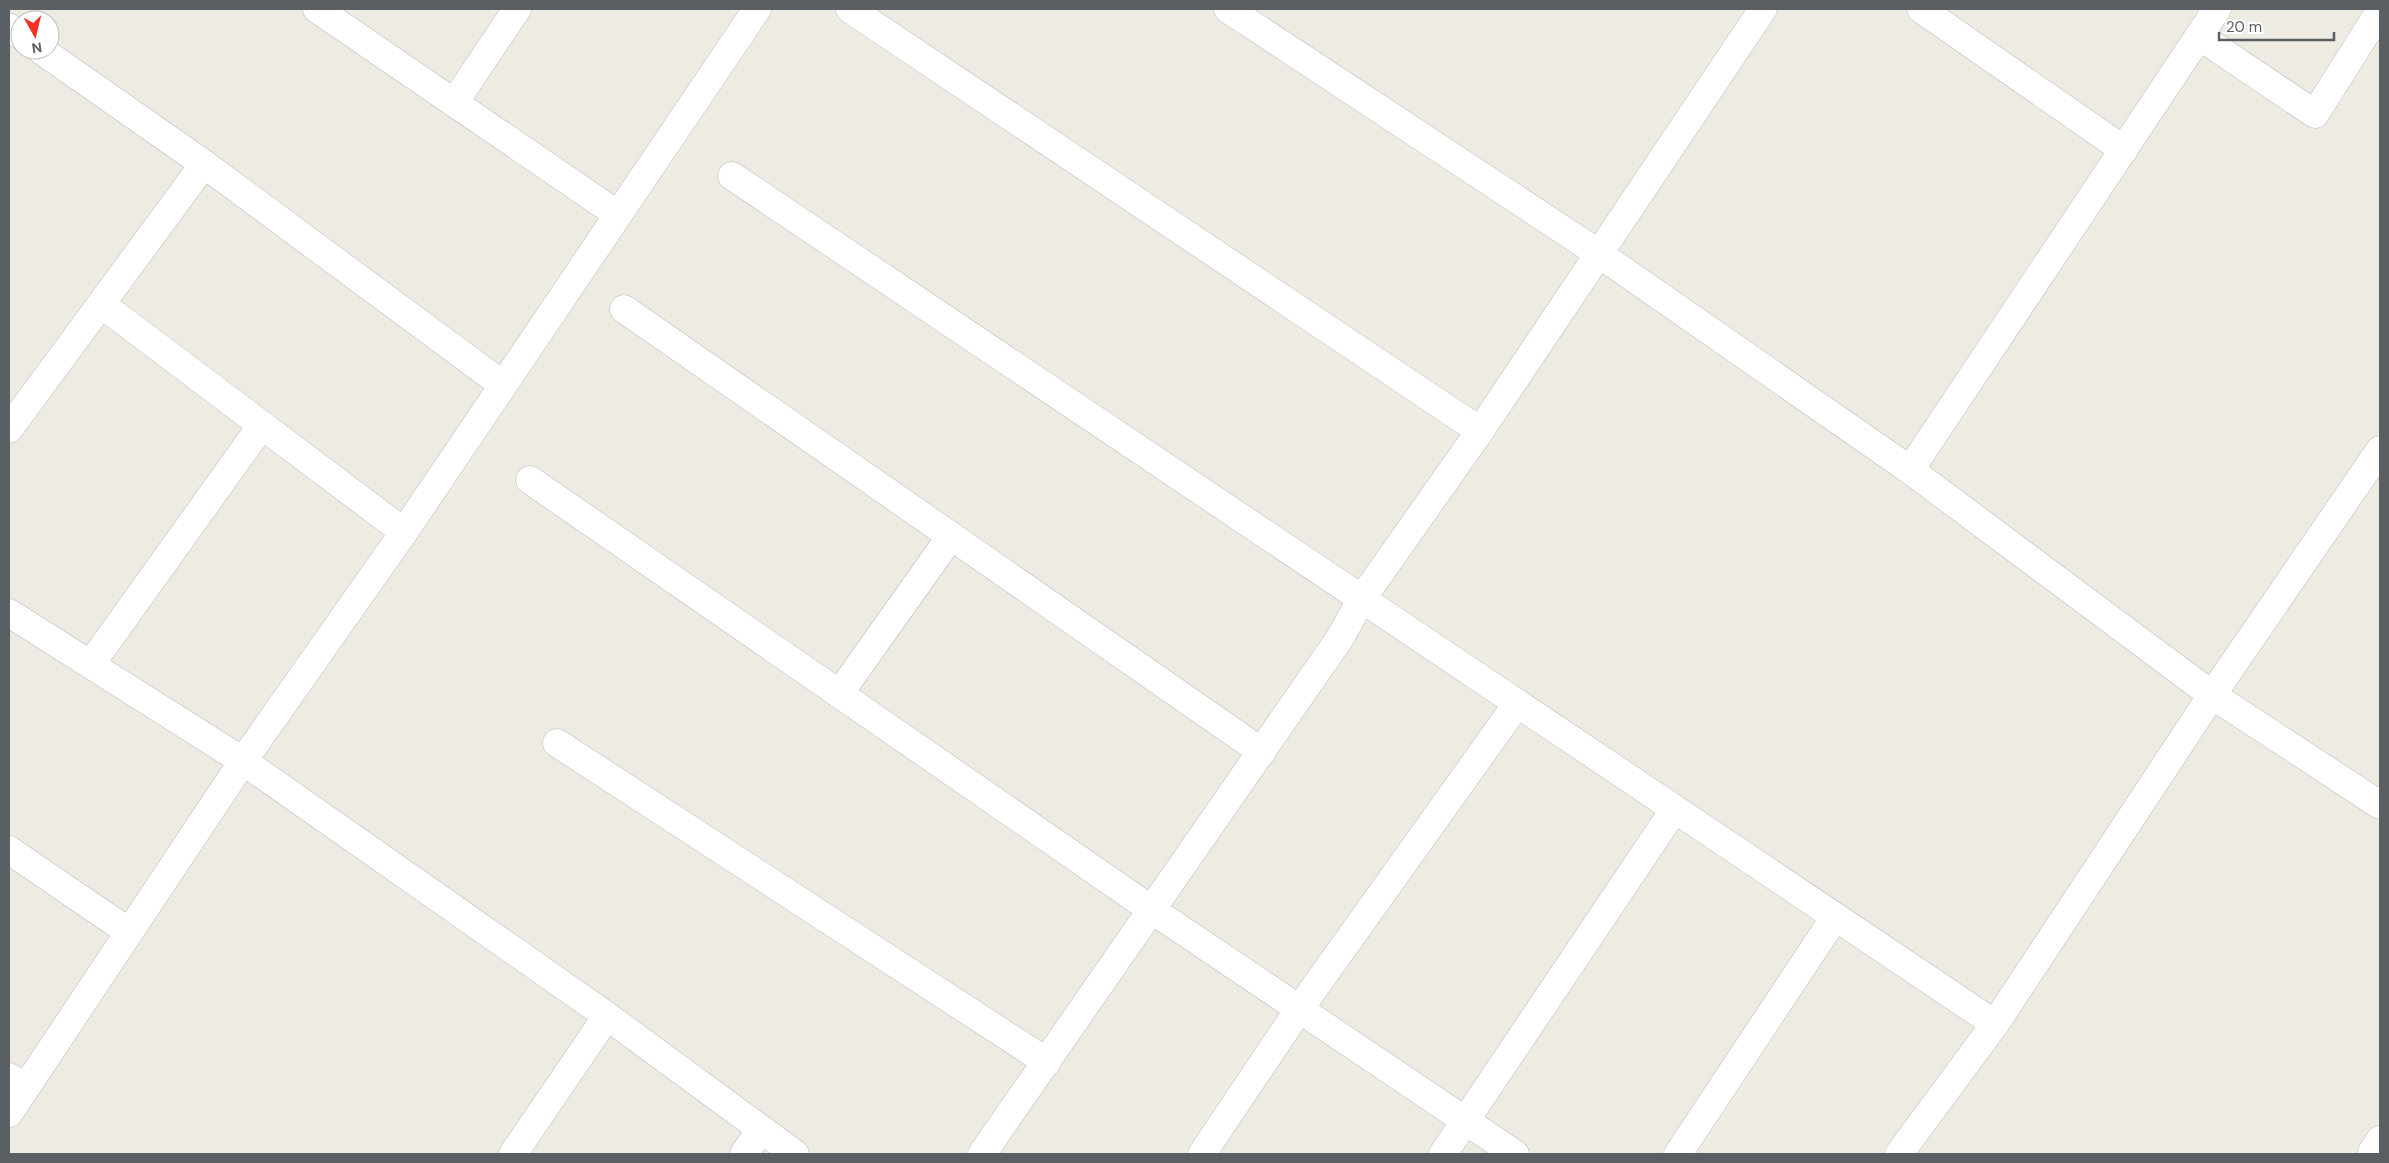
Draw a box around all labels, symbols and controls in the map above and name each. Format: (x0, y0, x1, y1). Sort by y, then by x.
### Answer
north arrow (10, 10, 60, 60)
scale bar (2219, 10, 2334, 42)
text: 20 m (2226, 17, 2262, 37)
text: N (30, 38, 43, 57)

